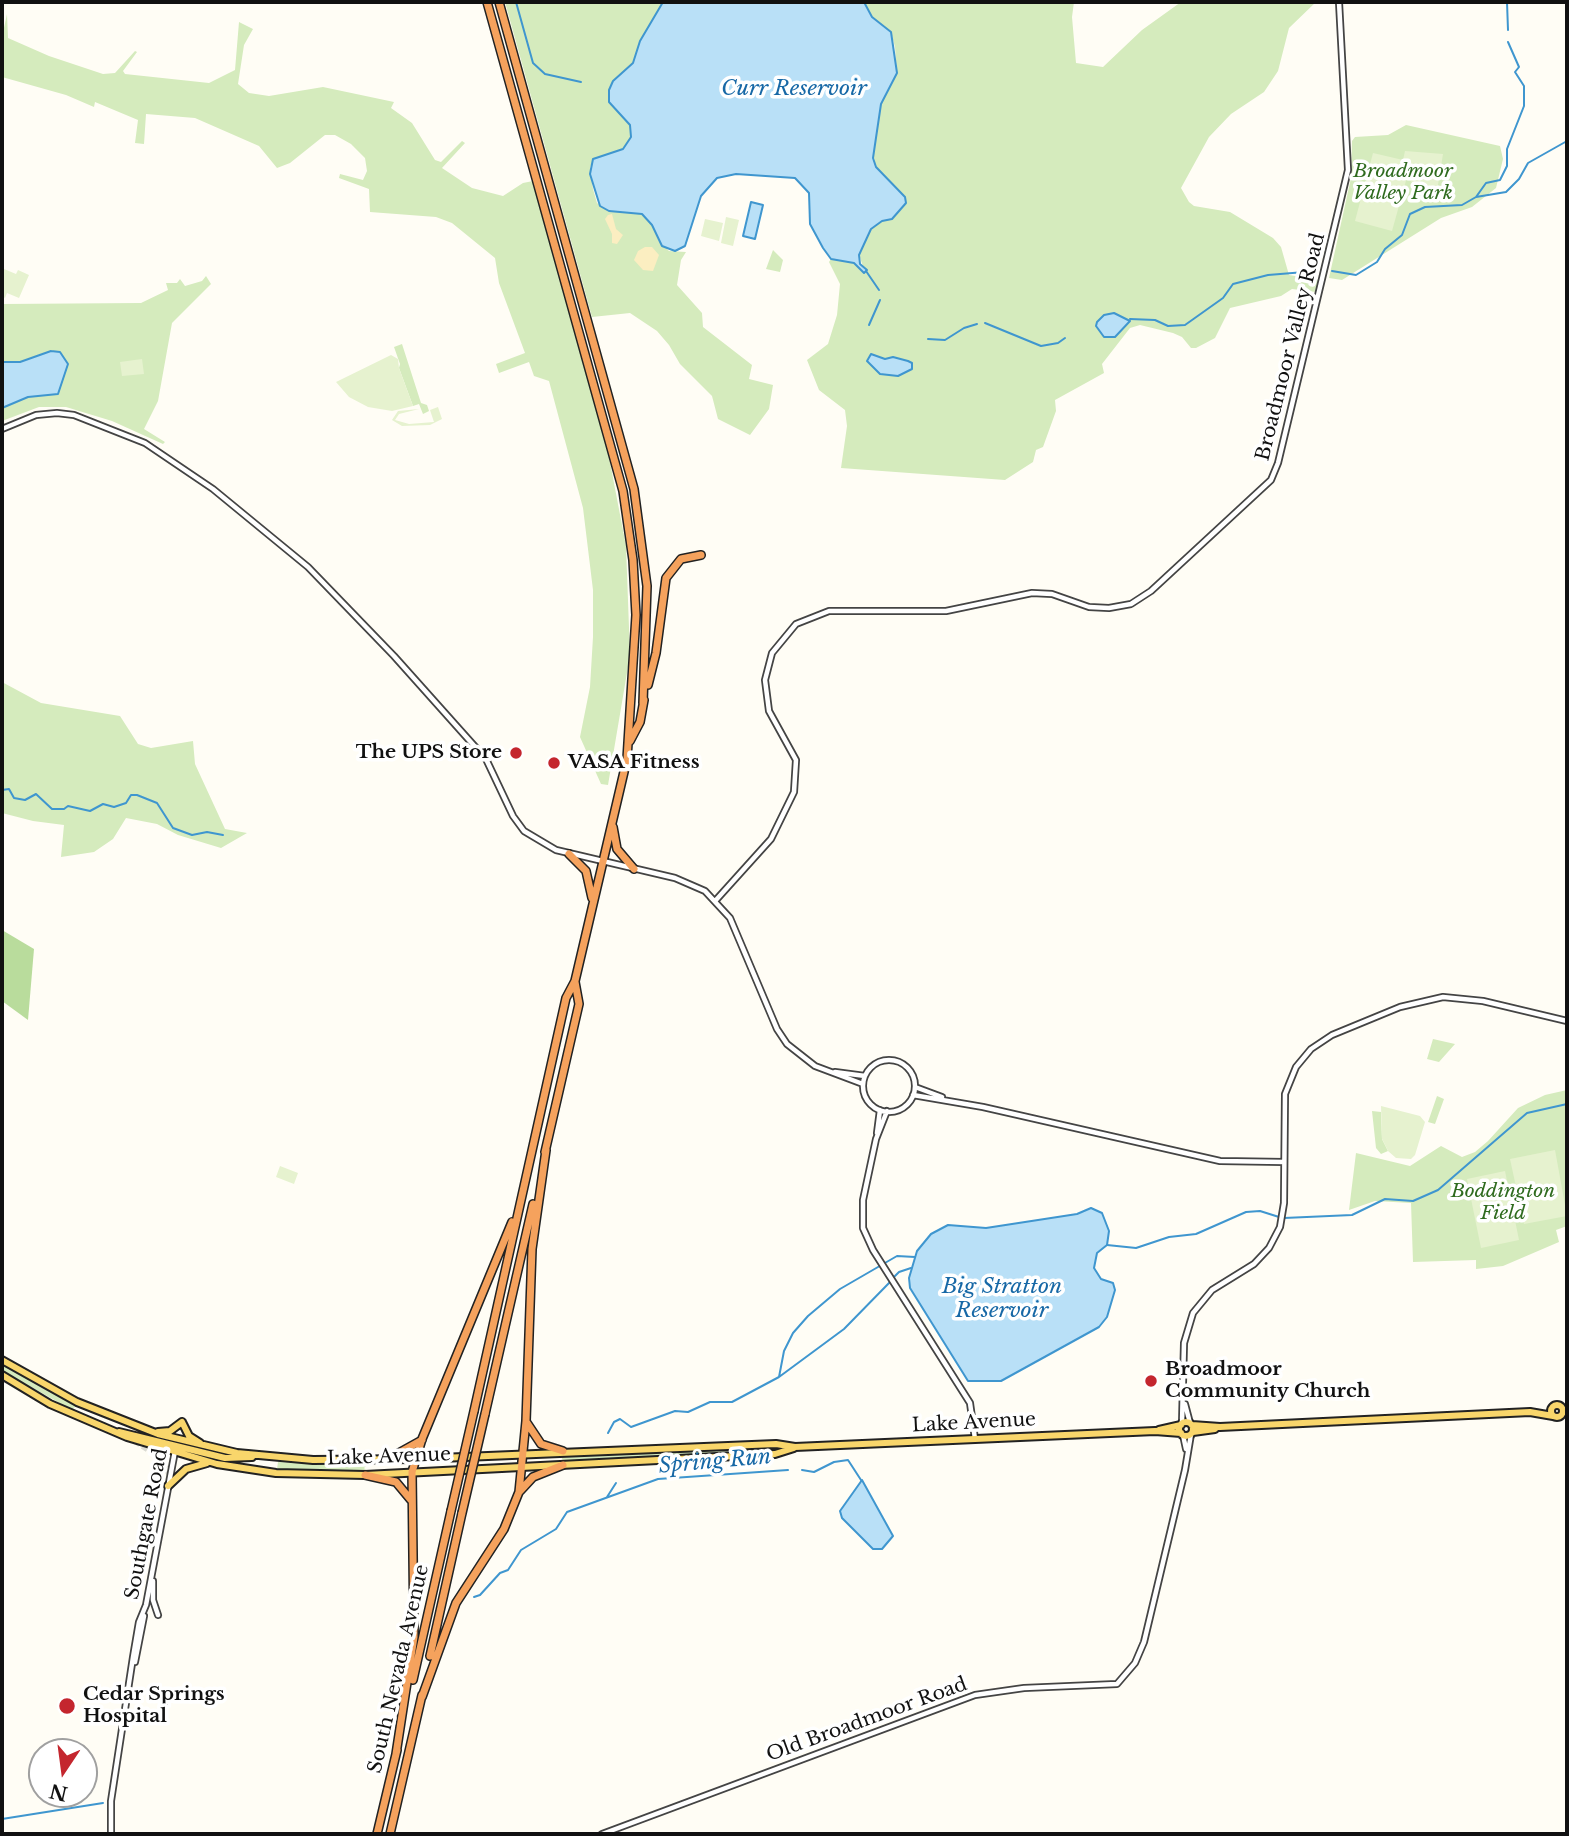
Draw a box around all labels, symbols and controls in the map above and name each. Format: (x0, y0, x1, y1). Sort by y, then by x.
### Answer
water label: Curr Reservoir (721, 76, 867, 102)
park label: Broadmoor Valley Park (1353, 161, 1453, 205)
street label: Broadmoor Valley Road (1252, 231, 1330, 463)
place label: The UPS Store (356, 742, 502, 764)
marker: The UPS Store (508, 745, 524, 761)
place label: VASA Fitness (568, 752, 700, 774)
marker: VASA Fitness (546, 755, 562, 771)
park label: Boddington Field (1451, 1181, 1555, 1225)
water label: Big Stratton Reservoir (942, 1274, 1062, 1324)
place label: Broadmoor Community Church (1165, 1359, 1370, 1403)
marker: Broadmoor Community Church (1143, 1373, 1159, 1389)
street label: Lake Avenue (911, 1408, 1037, 1438)
street label: Lake Avenue (327, 1443, 451, 1471)
water label: Spring Run (658, 1445, 772, 1479)
street label: Southgate Road (121, 1446, 173, 1602)
street label: South Nevada Avenue (364, 1562, 434, 1776)
street label: Old Broadmoor Road (764, 1673, 970, 1767)
place label: Cedar Springs Hospital (83, 1684, 225, 1728)
marker: Cedar Springs Hospital (57, 1696, 77, 1716)
north arrow (28, 1738, 98, 1808)
text: N (47, 1779, 70, 1805)

